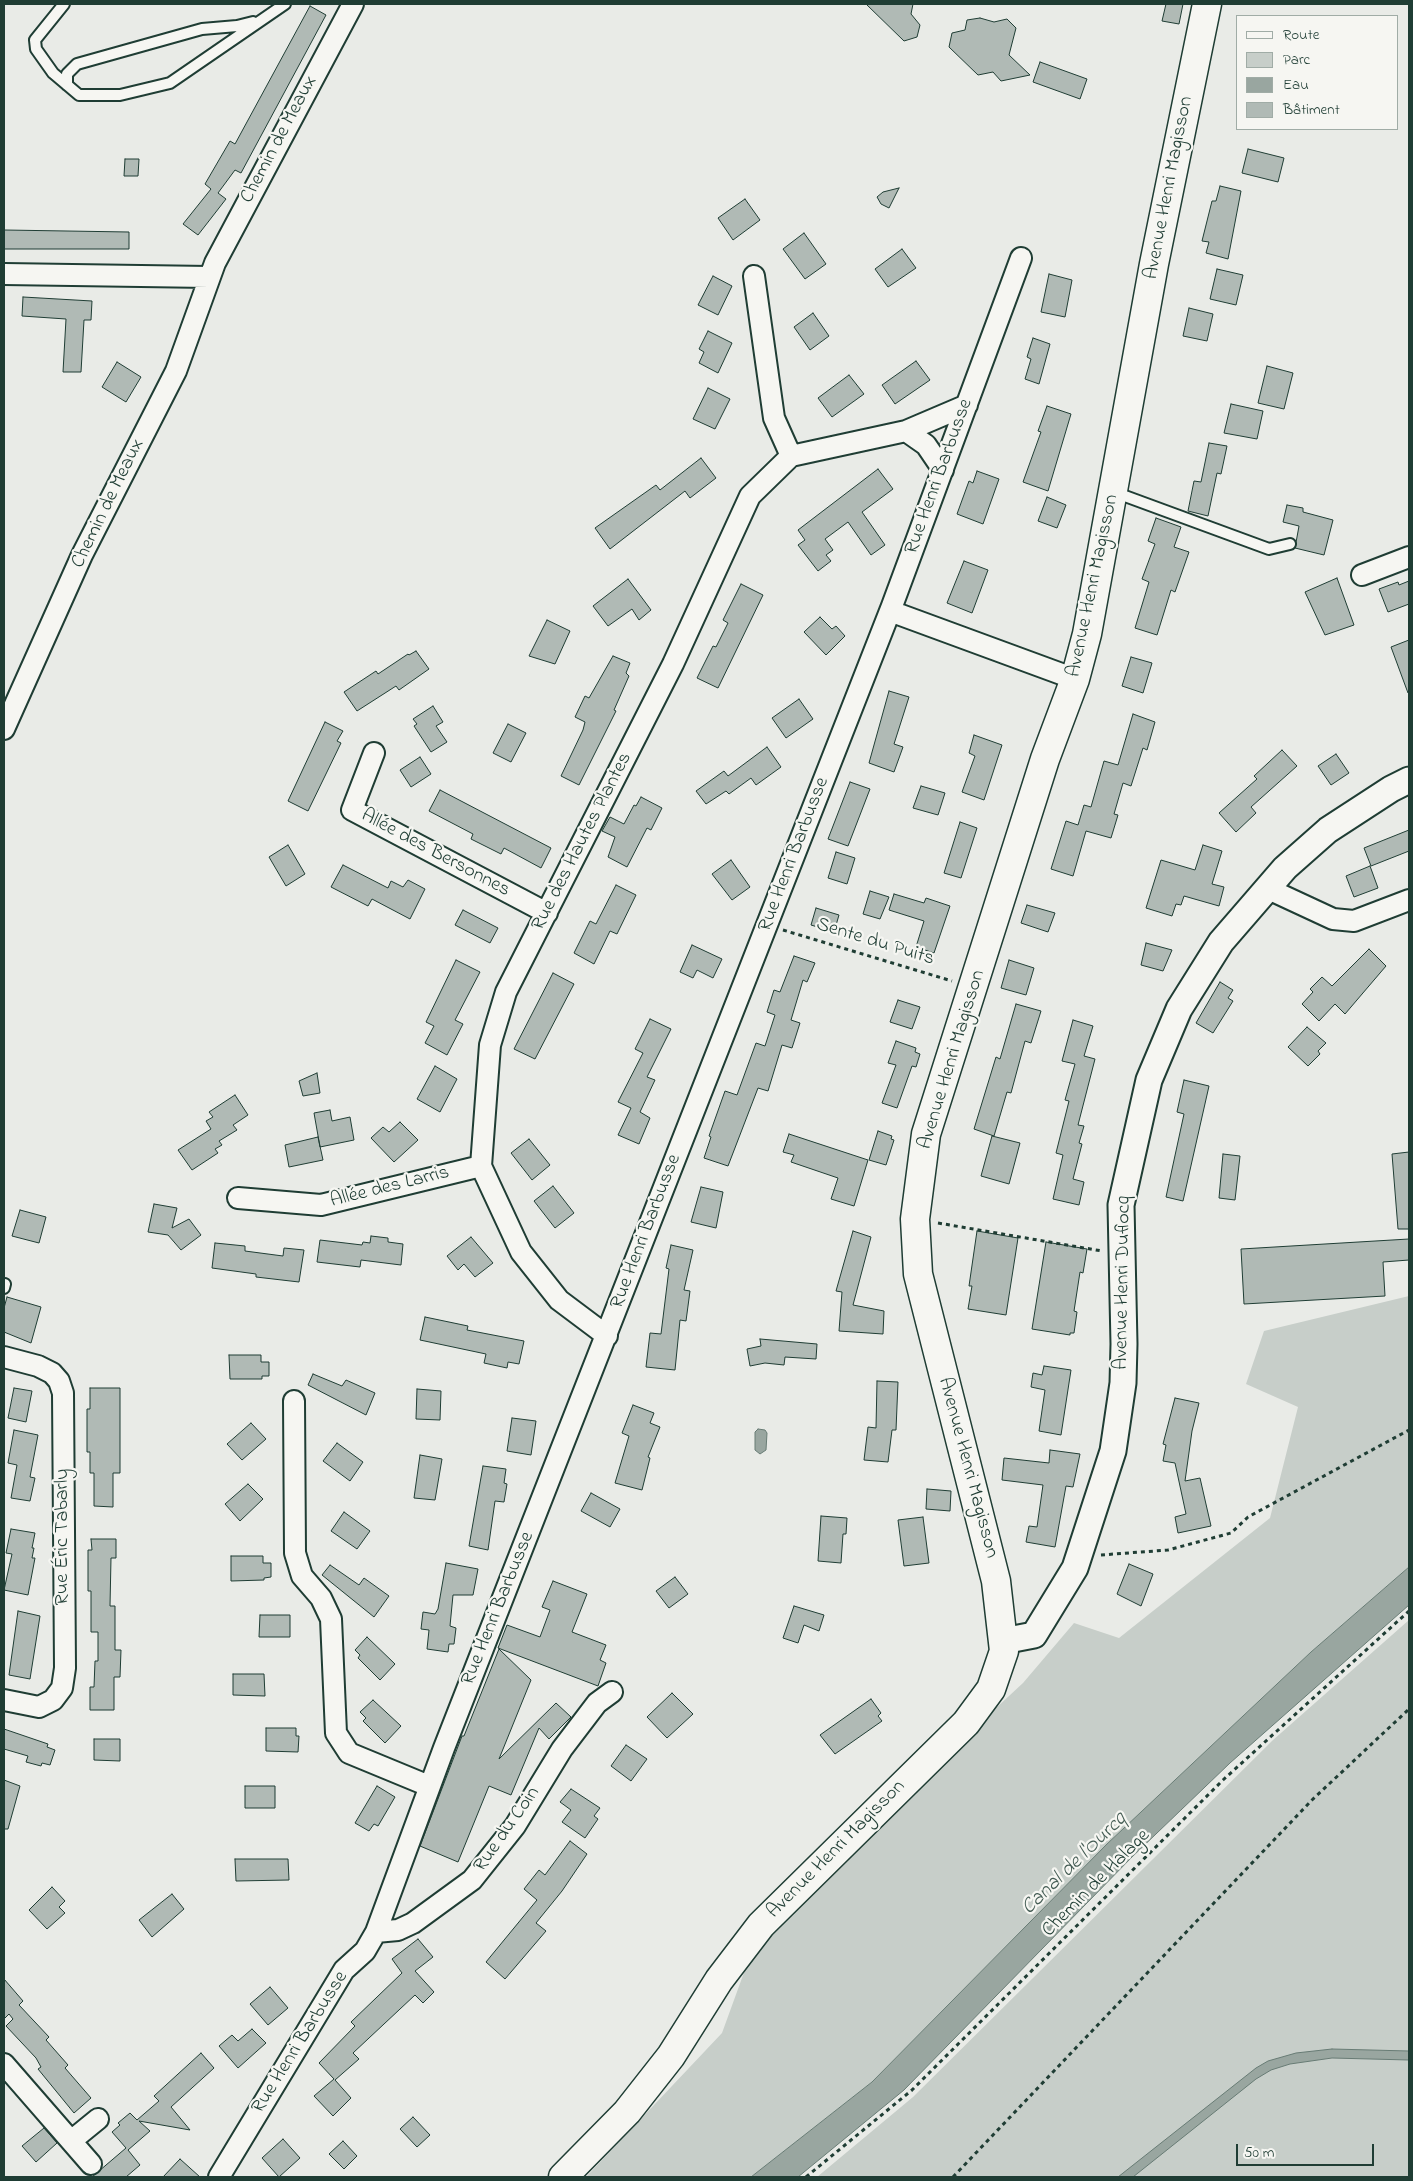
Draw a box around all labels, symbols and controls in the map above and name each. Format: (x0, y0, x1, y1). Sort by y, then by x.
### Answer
legend (1236, 15, 1398, 130)
text: Route (1283, 24, 1319, 46)
text: Parc (1283, 49, 1310, 71)
street label: Chemin de Meaux (236, 72, 324, 208)
text: Eau (1283, 74, 1309, 96)
street label: Avenue Henri Magisson (1140, 94, 1200, 282)
text: Bâtiment (1283, 99, 1340, 121)
street label: Rue Henri Barbusse (901, 396, 979, 558)
street label: Chemin de Meaux (67, 435, 151, 573)
street label: Avenue Henri Magisson (1063, 492, 1125, 680)
street label: Rue des Hautes Plantes (528, 749, 638, 935)
street label: Rue Henri Barbusse (755, 774, 835, 936)
street label: Allée des Bersonnes (356, 805, 514, 903)
street label: Sente du Puits (813, 914, 937, 972)
street label: Avenue Henri Magisson (914, 967, 992, 1153)
street label: Rue Henri Barbusse (607, 1151, 687, 1313)
street label: Allée des Larris (328, 1162, 452, 1214)
street label: Avenue Henri Duflocq (1110, 1196, 1138, 1370)
street label: Avenue Henri Magisson (931, 1375, 1003, 1561)
street label: Rue Éric Tabarly (52, 1469, 76, 1605)
street label: Rue Henri Barbusse (457, 1529, 541, 1689)
street label: Avenue Henri Magisson (763, 1776, 911, 1924)
street label: Rue du Coin (470, 1783, 546, 1877)
water label: Canal de l'Ourcq (1017, 1809, 1133, 1921)
street label: Chemin de Halage (1038, 1825, 1156, 1943)
street label: Rue Henri Barbusse (248, 1967, 354, 2119)
scale bar (1238, 2134, 1376, 2166)
text: 50 m (1244, 2142, 1274, 2164)

